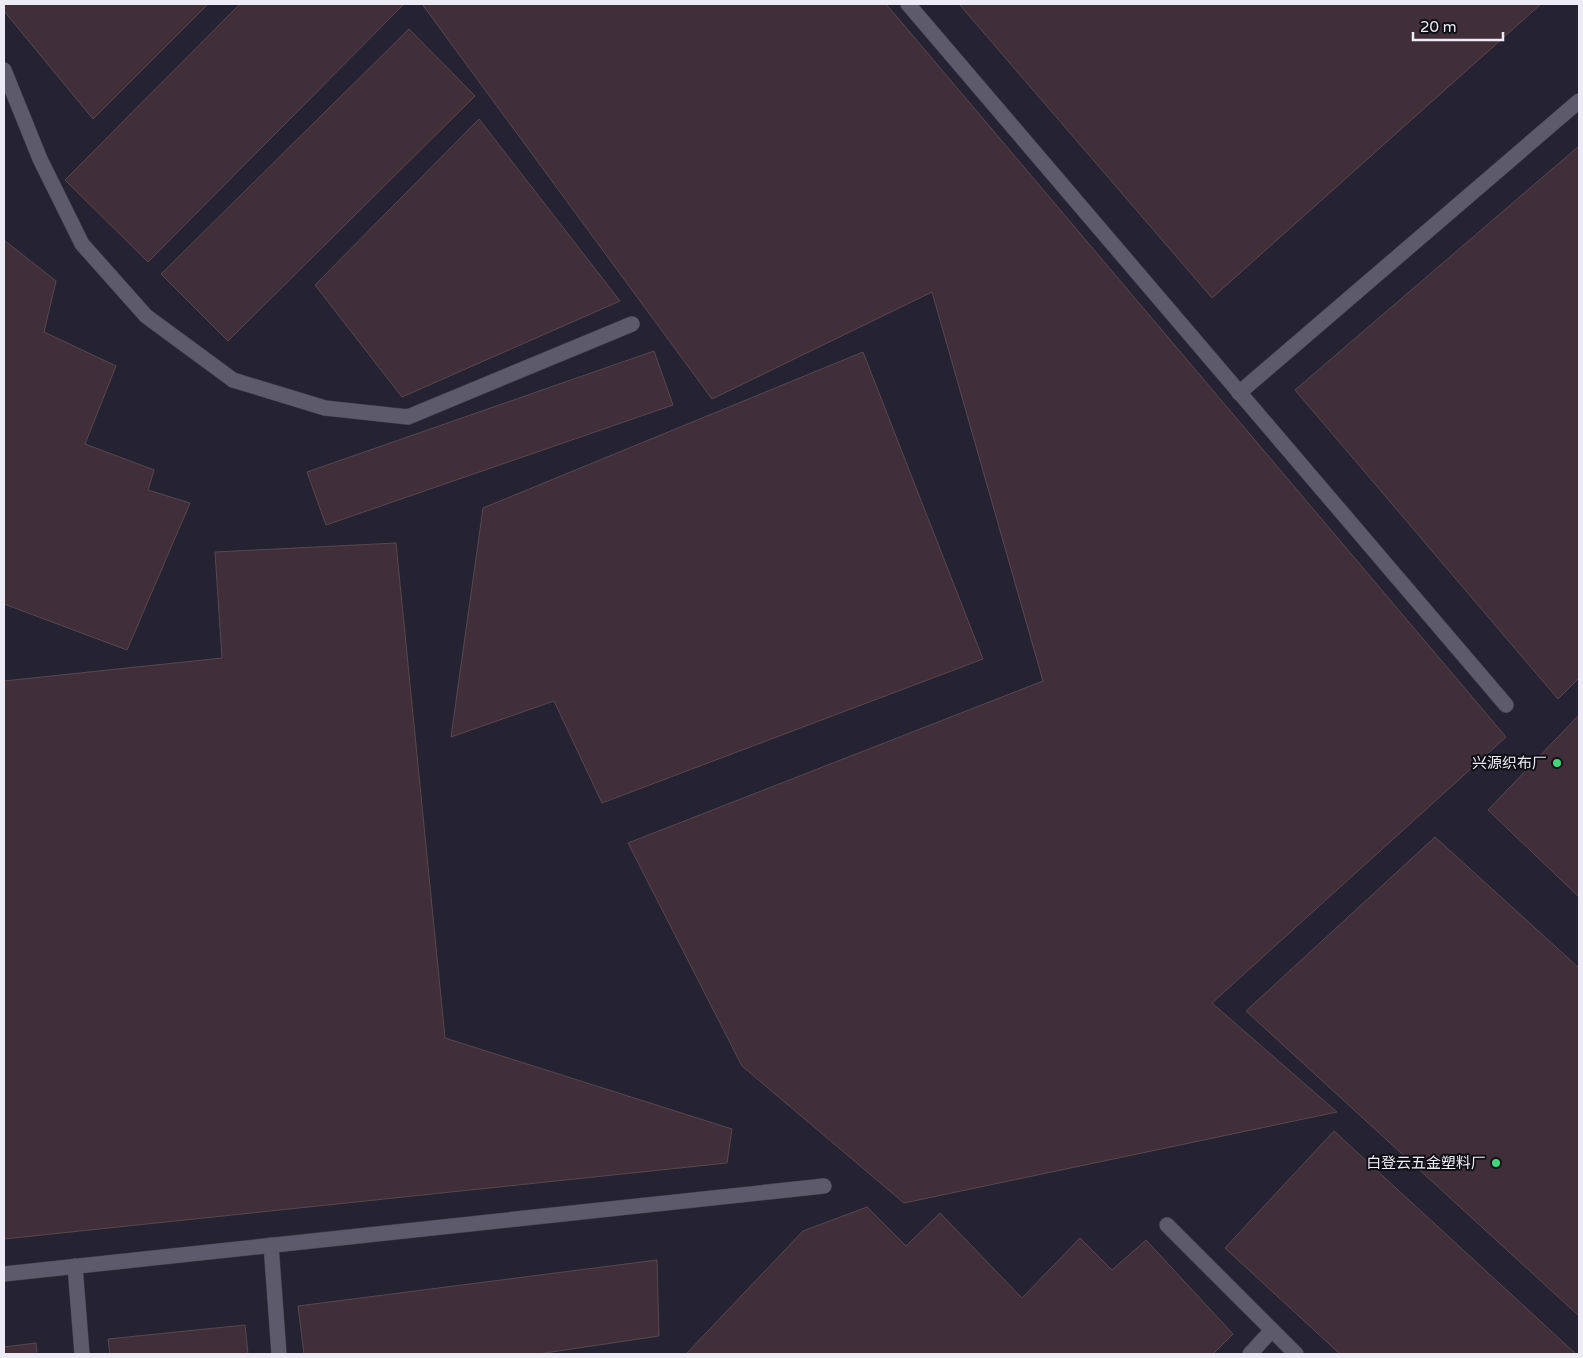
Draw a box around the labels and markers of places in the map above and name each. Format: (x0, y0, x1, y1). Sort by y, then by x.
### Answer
place label: 兴源织布厂 (1472, 754, 1547, 772)
marker: 兴源织布厂 (1551, 757, 1563, 769)
place label: 白登云五金塑料厂 (1366, 1154, 1486, 1172)
marker: 白登云五金塑料厂 (1490, 1157, 1502, 1169)

